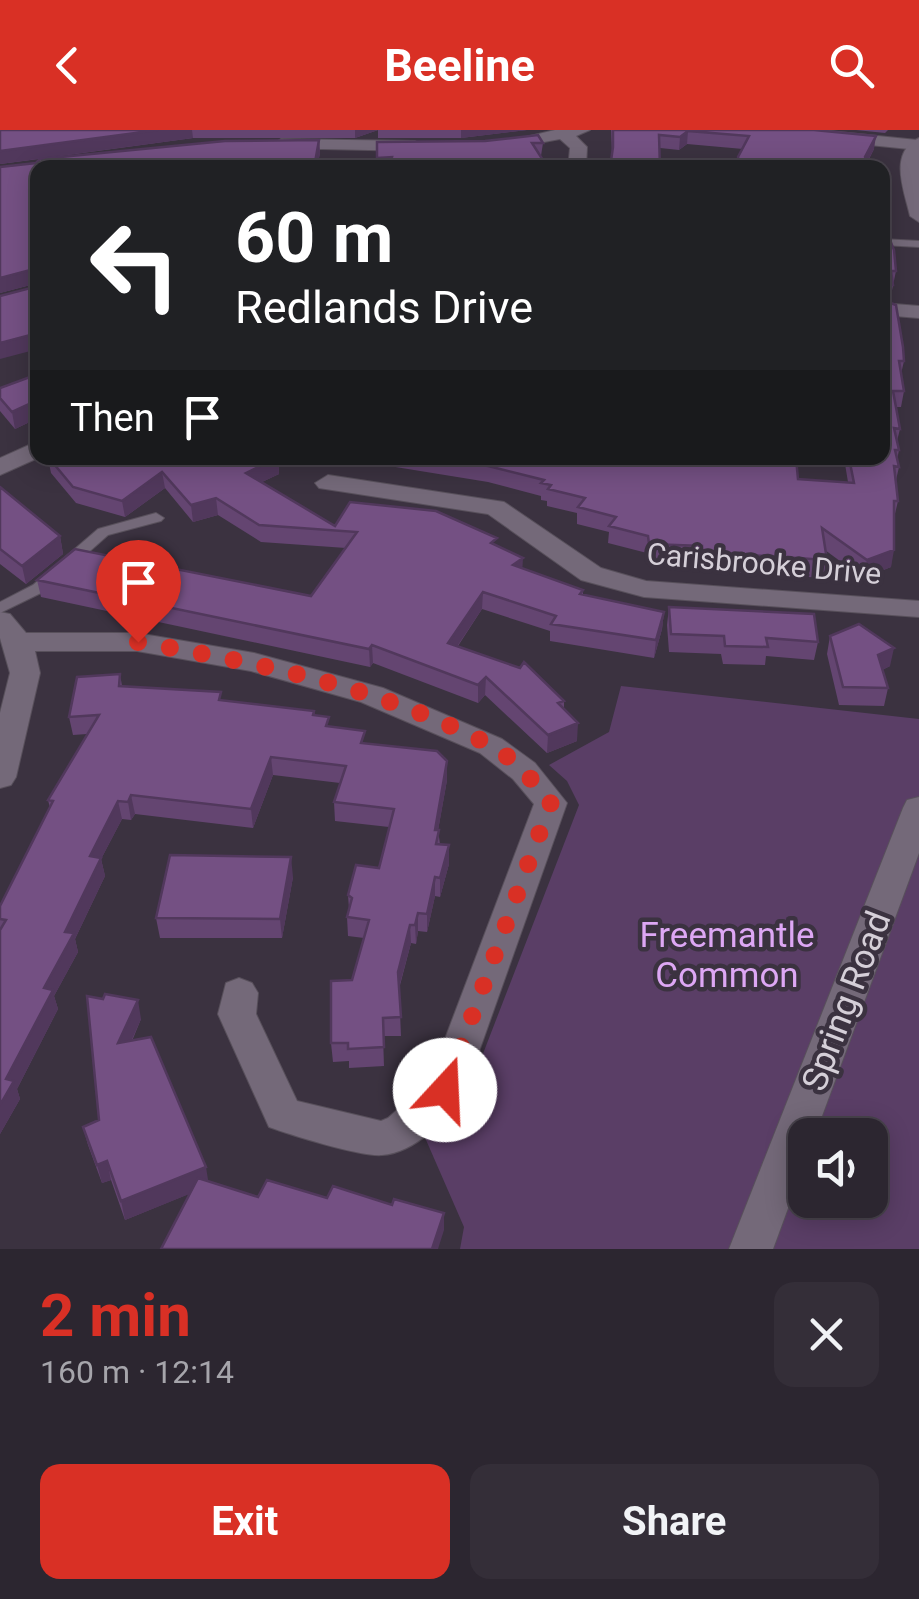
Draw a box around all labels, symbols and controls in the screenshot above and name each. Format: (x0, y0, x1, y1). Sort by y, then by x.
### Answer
icon: back (40, 38, 95, 93)
icon: search (824, 38, 879, 93)
text: Beeline (384, 39, 535, 92)
text: 60 m (235, 197, 393, 279)
icon: left (70, 200, 200, 330)
text: Redlands Drive (235, 281, 533, 334)
icon: arrive (175, 390, 230, 445)
text: Then (70, 396, 155, 440)
street label: Carisbrooke Drive (645, 536, 883, 591)
pin (96, 540, 181, 643)
icon: arrive (111, 555, 166, 610)
street label: Spring Road (794, 906, 899, 1097)
park label: Freemantle Common (639, 915, 815, 996)
position arrow (393, 1038, 497, 1142)
map controls (788, 1118, 888, 1218)
button: sound (788, 1118, 888, 1218)
text: 2 min (40, 1280, 191, 1351)
button: close (774, 1282, 879, 1387)
text: 160 m · 12:14 (40, 1353, 234, 1391)
button: Exit (40, 1464, 450, 1579)
button: Share (470, 1464, 879, 1579)

